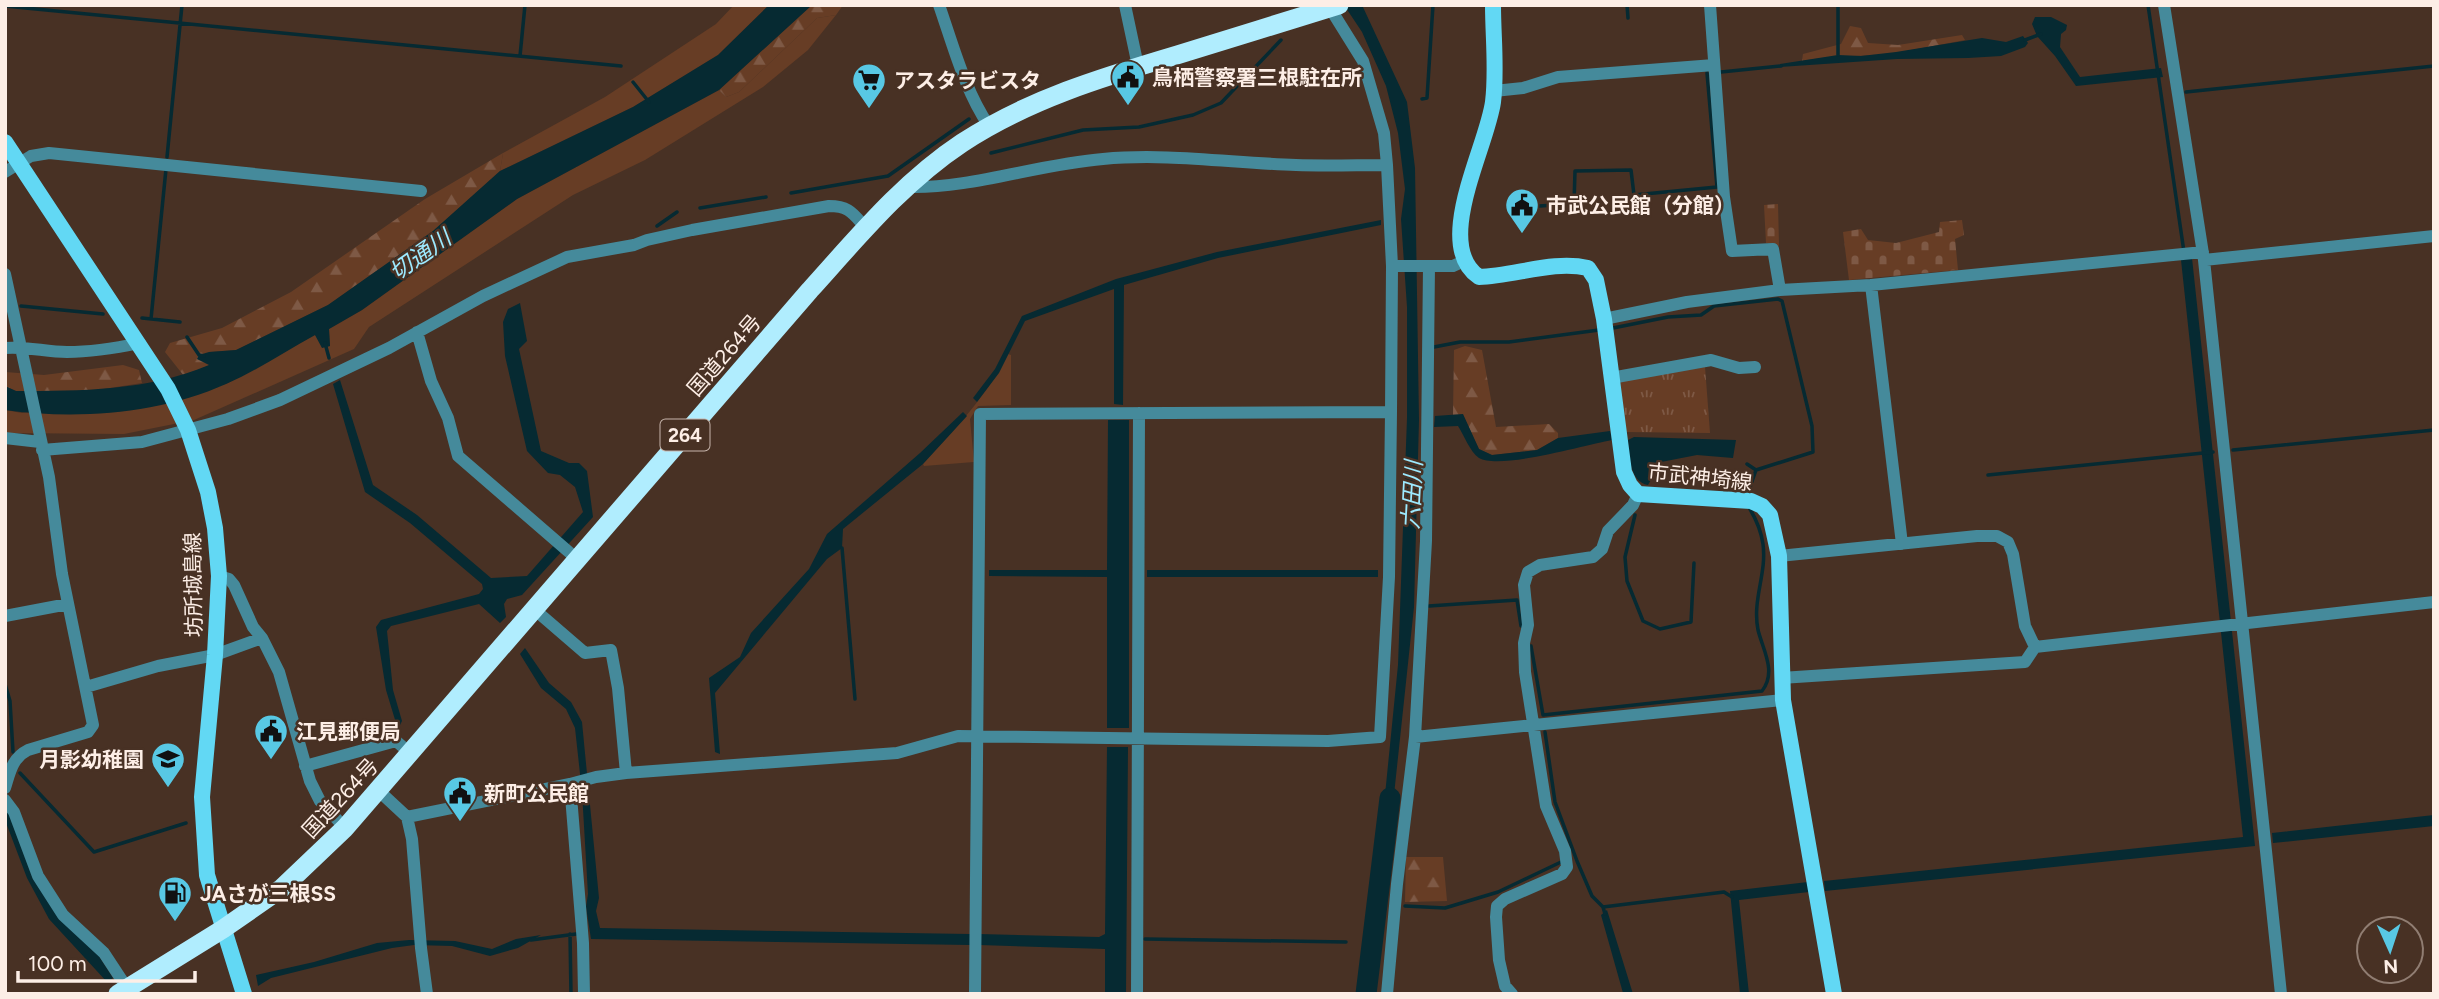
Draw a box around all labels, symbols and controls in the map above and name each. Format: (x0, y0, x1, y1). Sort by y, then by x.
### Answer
public building icon: 鳥栖警察署三根駐在所 (1109, 58, 1147, 107)
supermarket icon: アスタラビスタ (850, 61, 888, 110)
place label: 鳥栖警察署三根駐在所 (1152, 65, 1362, 90)
place label: アスタラビスタ (894, 68, 1041, 93)
public building icon: 市武公民館（分館） (1503, 186, 1541, 235)
place label: 市武公民館（分館） (1546, 193, 1735, 218)
water label: 切通川 (384, 222, 459, 286)
street label: 国道264号 (682, 309, 766, 401)
road number: 264 (660, 420, 710, 450)
water label: 六田川 (1396, 457, 1428, 530)
street label: 市武神埼線 (1646, 459, 1754, 495)
street label: 坊所城島線 (180, 532, 206, 638)
public building icon: 江見郵便局 (252, 712, 290, 761)
place label: 江見郵便局 (296, 719, 401, 744)
school or university icon: 月影幼稚園 (149, 740, 187, 789)
place label: 月影幼稚園 (39, 747, 144, 772)
street label: 国道264号 (297, 753, 383, 843)
public building icon: 新町公民館 (441, 774, 479, 823)
place label: 新町公民館 (484, 781, 589, 806)
fuel station icon: JAさが三根SS (156, 874, 194, 923)
place label: JAさが三根SS (200, 881, 336, 906)
north arrow (2355, 915, 2425, 985)
scale bar (18, 940, 194, 984)
text: 100 m (28, 951, 87, 976)
text: N (2383, 955, 2399, 978)

